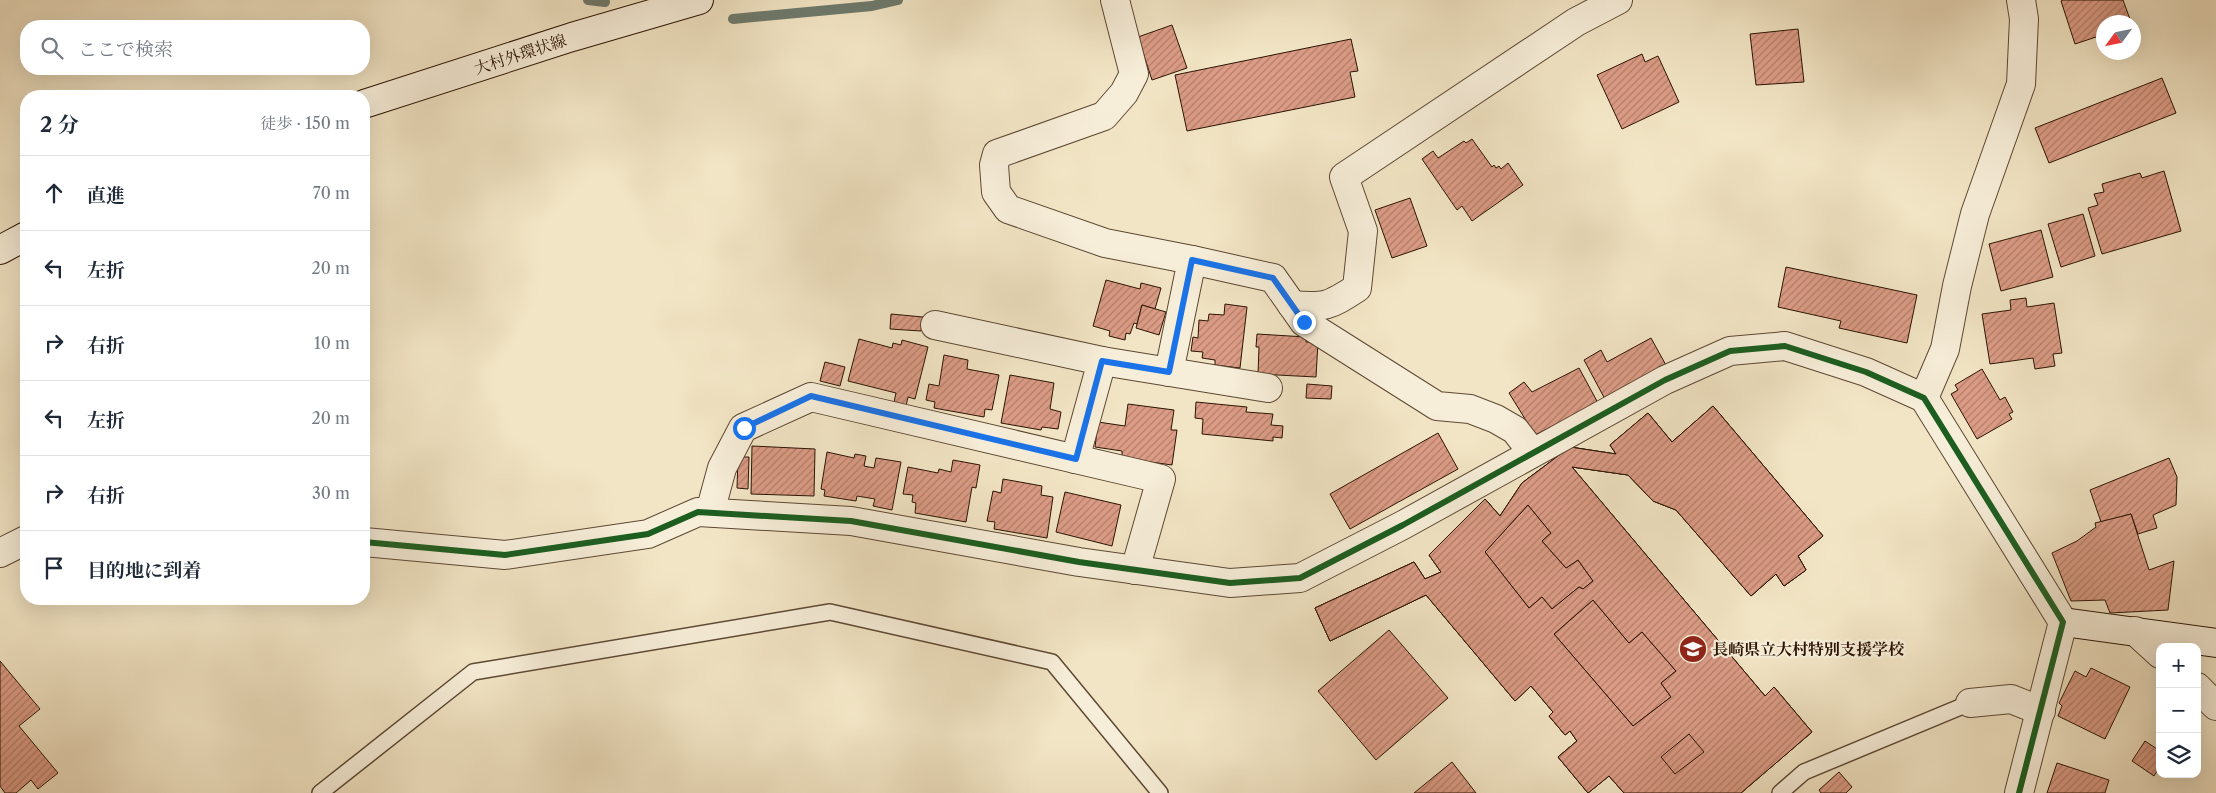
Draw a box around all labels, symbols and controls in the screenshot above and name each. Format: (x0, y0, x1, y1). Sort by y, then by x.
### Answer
north arrow (2096, 15, 2141, 60)
search box (20, 20, 370, 75)
street label: 大村外環状線 (471, 30, 569, 78)
icon: search (38, 34, 66, 62)
text: ここで検索 (78, 38, 173, 61)
text: 2 分 (40, 112, 79, 137)
text: 徒歩 · 150 m (260, 113, 350, 133)
icon: ahead (40, 179, 68, 207)
text: 70 m (313, 183, 350, 203)
text: 直進 (87, 184, 125, 207)
icon: left (40, 254, 68, 282)
text: 20 m (311, 258, 350, 278)
text: 左折 (87, 259, 125, 282)
route end (1293, 311, 1316, 334)
icon: right (40, 329, 68, 357)
text: 10 m (314, 333, 350, 353)
text: 右折 (87, 334, 125, 357)
icon: left (40, 404, 68, 432)
text: 20 m (311, 408, 350, 428)
text: 左折 (87, 409, 125, 432)
route start (733, 417, 756, 440)
icon: right (40, 479, 68, 507)
text: 30 m (312, 483, 350, 503)
text: 右折 (87, 484, 125, 507)
icon: arrive (40, 554, 68, 582)
text: 目的地に到着 (87, 559, 201, 582)
school or university icon: 長崎県立大村特別支援学校 (1678, 634, 1708, 664)
place label: 長崎県立大村特別支援学校 (1712, 639, 1905, 659)
map controls (2156, 643, 2201, 778)
button: + (2156, 643, 2201, 688)
button: − (2156, 688, 2201, 733)
button: layers (2156, 733, 2201, 778)

